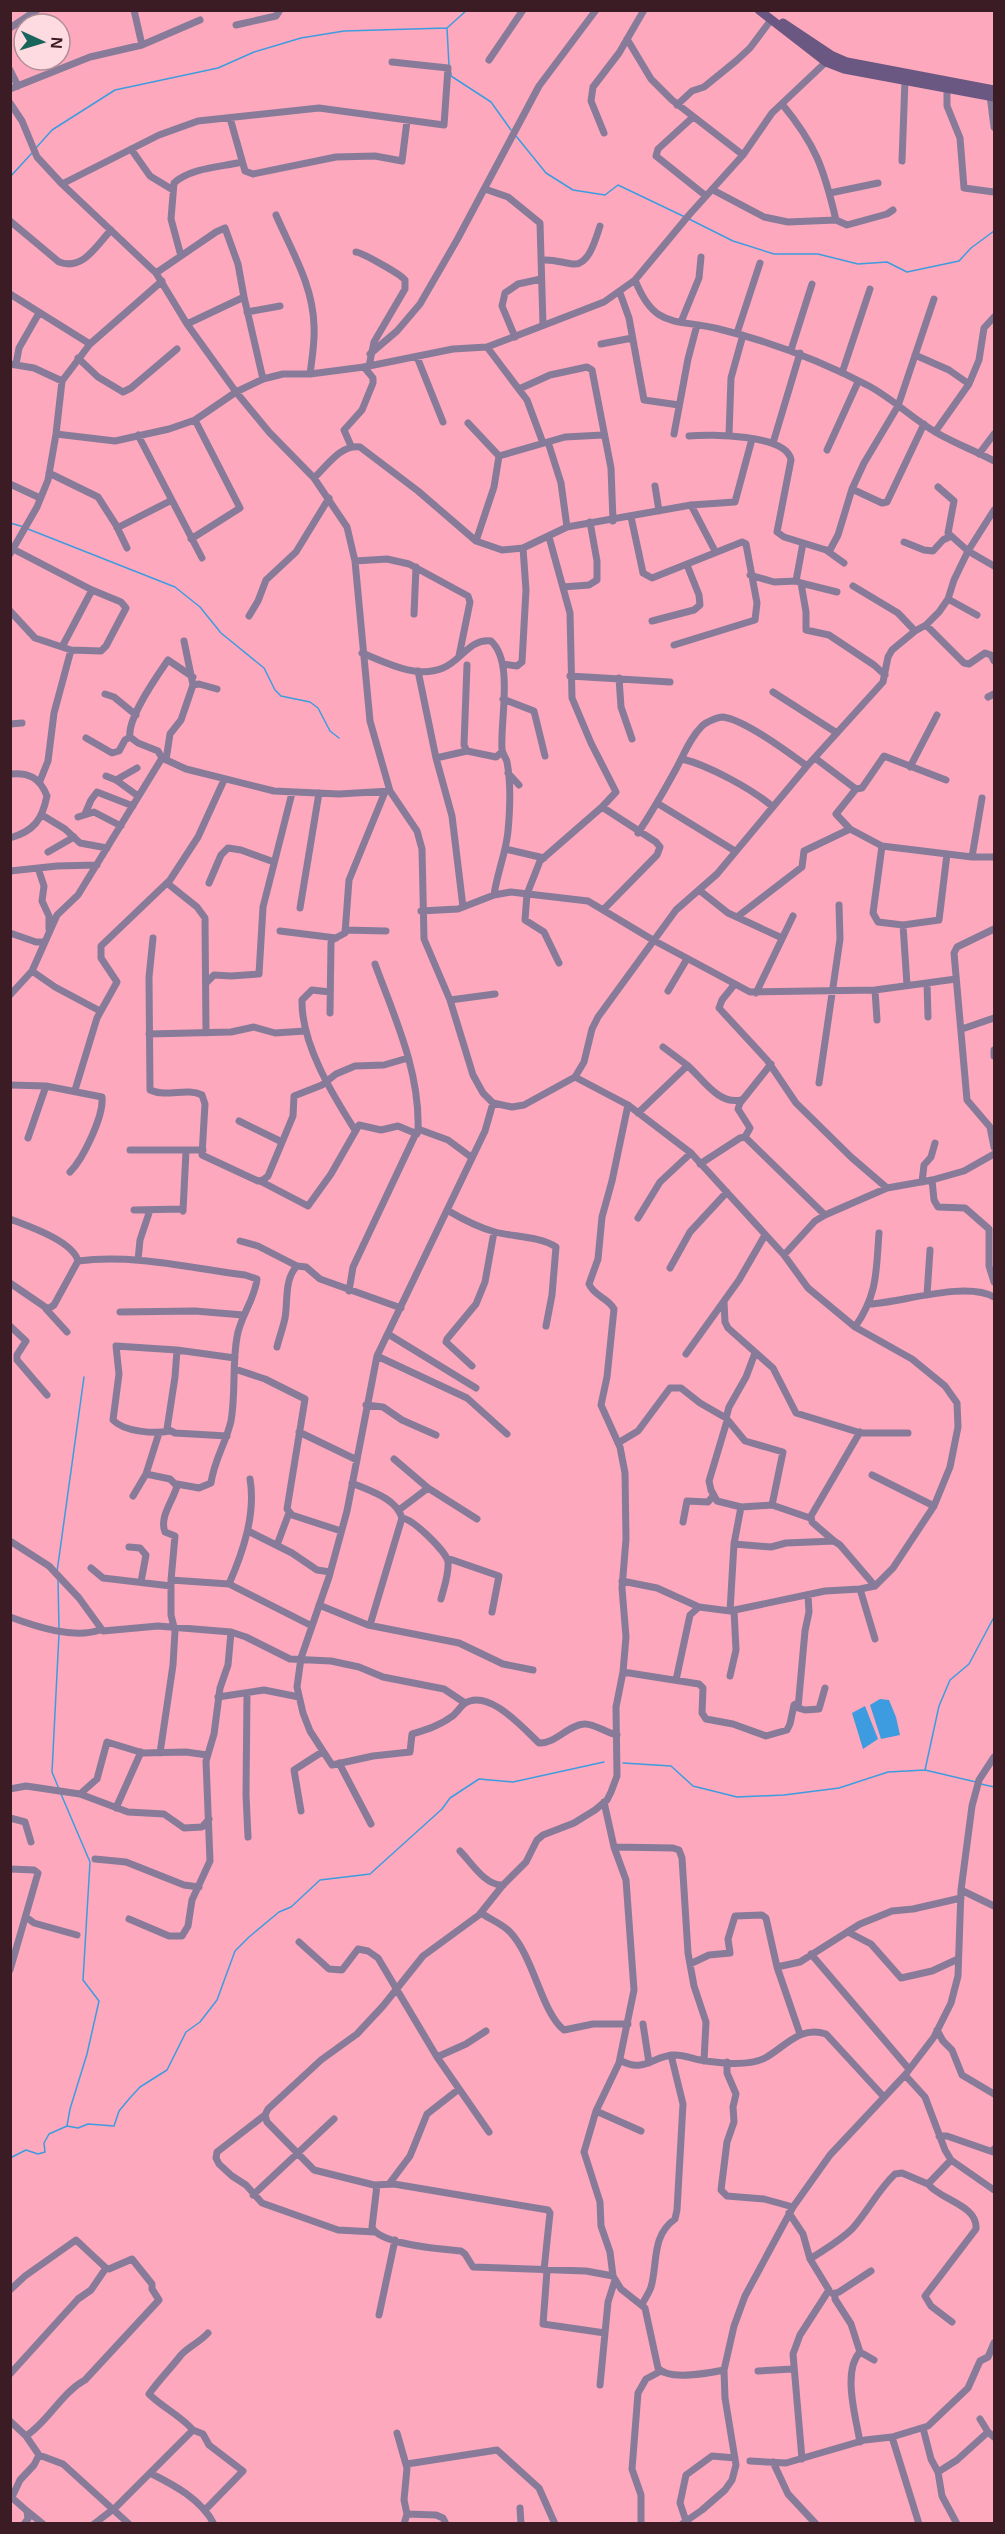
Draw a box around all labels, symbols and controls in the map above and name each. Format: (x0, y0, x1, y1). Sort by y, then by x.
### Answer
north arrow (12, 12, 72, 72)
text: N (48, 37, 65, 49)

